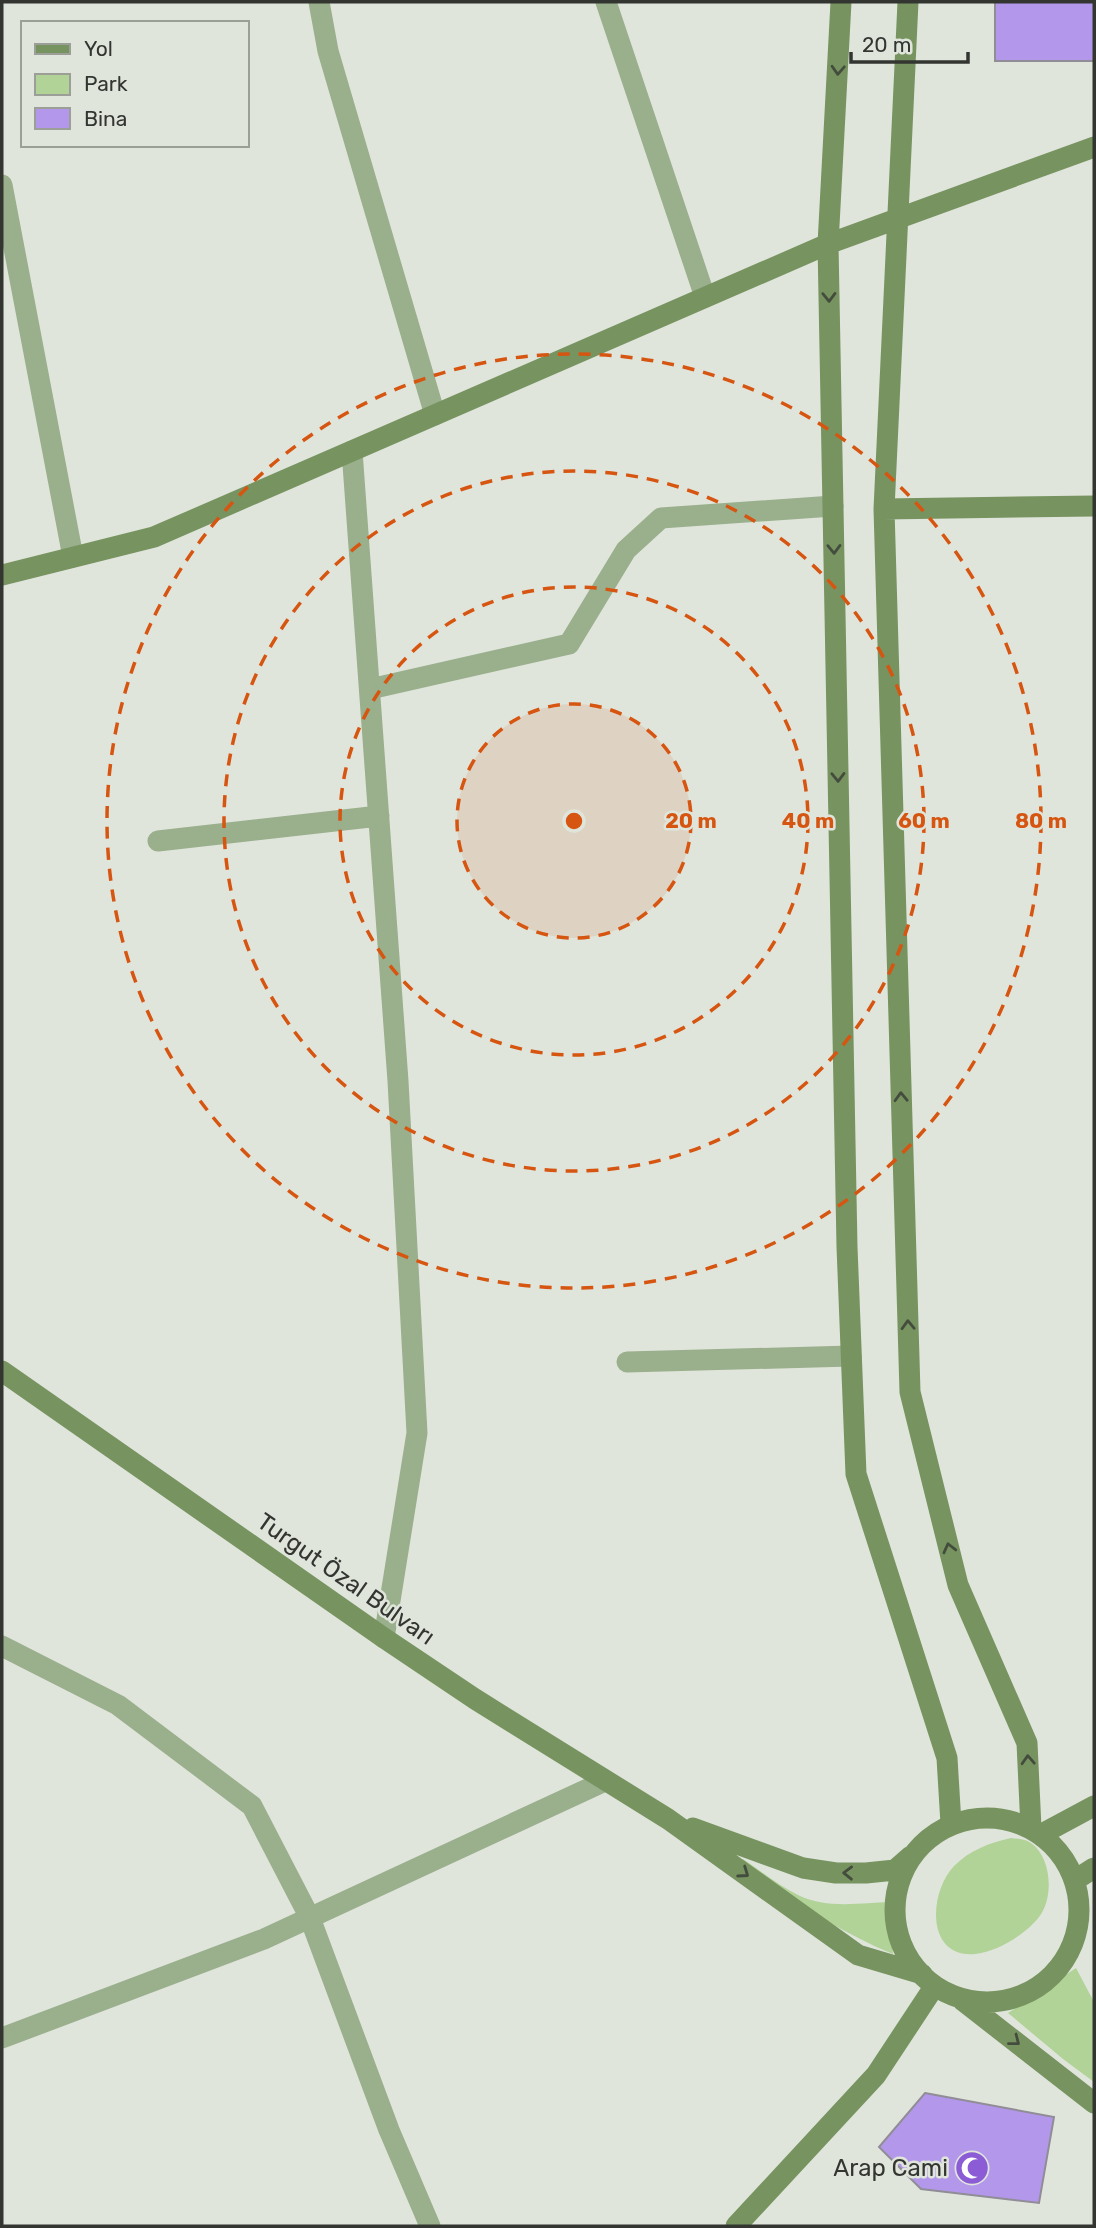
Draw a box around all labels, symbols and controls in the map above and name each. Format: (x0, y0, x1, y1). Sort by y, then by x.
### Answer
legend (21, 21, 248, 147)
scale bar (851, 21, 968, 65)
text: 20 m (862, 32, 911, 57)
text: Yol (84, 36, 113, 61)
one-way arrow (830, 65, 845, 76)
text: Park (84, 71, 128, 96)
text: Bina (84, 106, 127, 131)
one-way arrow (821, 292, 837, 303)
one-way arrow (826, 544, 842, 555)
one-way arrow (830, 772, 846, 782)
text: 20 m (665, 808, 717, 833)
text: 40 m (782, 808, 834, 833)
text: 60 m (898, 808, 950, 833)
text: 80 m (1015, 808, 1067, 833)
centre of rings (562, 809, 586, 833)
one-way arrow (894, 1092, 909, 1103)
one-way arrow (901, 1319, 916, 1330)
street label: Turgut Özal Bulvarı (252, 1507, 440, 1651)
one-way arrow (943, 1542, 957, 1554)
one-way arrow (1021, 1754, 1036, 1765)
one-way arrow (736, 1865, 749, 1877)
one-way arrow (842, 1865, 853, 1881)
one-way arrow (1007, 2033, 1019, 2046)
mosque icon: Arap Cami (953, 2149, 991, 2187)
place label: Arap Cami (833, 2154, 948, 2182)

